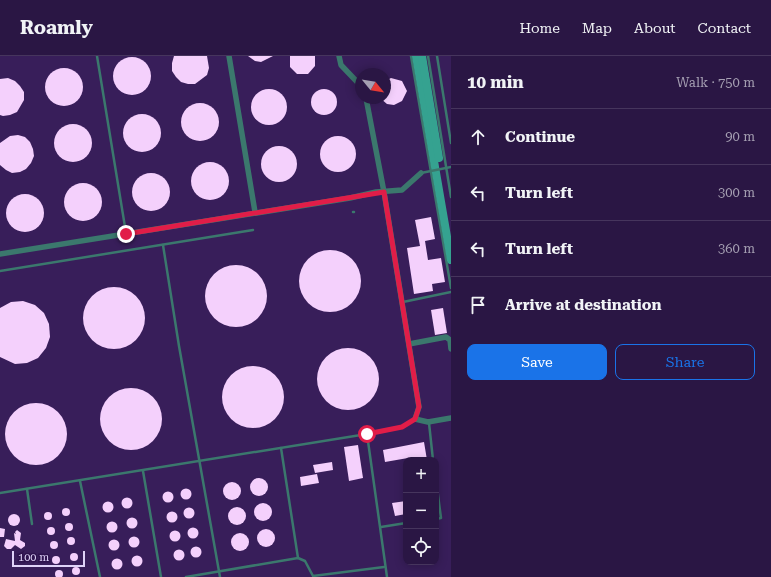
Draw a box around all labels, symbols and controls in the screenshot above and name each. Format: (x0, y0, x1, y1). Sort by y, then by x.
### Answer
text: Roamly (20, 16, 93, 39)
text: Home (519, 20, 560, 36)
text: Map (582, 20, 612, 36)
text: About (634, 20, 676, 36)
text: Contact (698, 20, 751, 36)
north arrow (355, 68, 391, 104)
text: 10 min (467, 72, 524, 92)
text: Walk · 750 m (676, 75, 755, 90)
icon: ahead (467, 126, 489, 148)
text: Continue (505, 128, 575, 146)
text: 90 m (725, 129, 755, 144)
icon: left (467, 182, 489, 204)
text: Turn left (505, 184, 573, 202)
text: 300 m (718, 185, 755, 200)
route end (117, 225, 135, 243)
icon: left (467, 238, 489, 260)
text: Turn left (505, 240, 573, 258)
text: 360 m (718, 241, 755, 256)
icon: arrive (467, 294, 489, 316)
text: Arrive at destination (505, 296, 661, 314)
button: Save (467, 344, 607, 380)
button: Share (615, 344, 755, 380)
route start (358, 425, 376, 443)
map controls (403, 457, 439, 565)
button: + (403, 457, 439, 493)
button: − (403, 493, 439, 529)
button: locate (403, 529, 439, 565)
scale bar (12, 549, 85, 568)
text: 100 m (18, 551, 49, 564)

